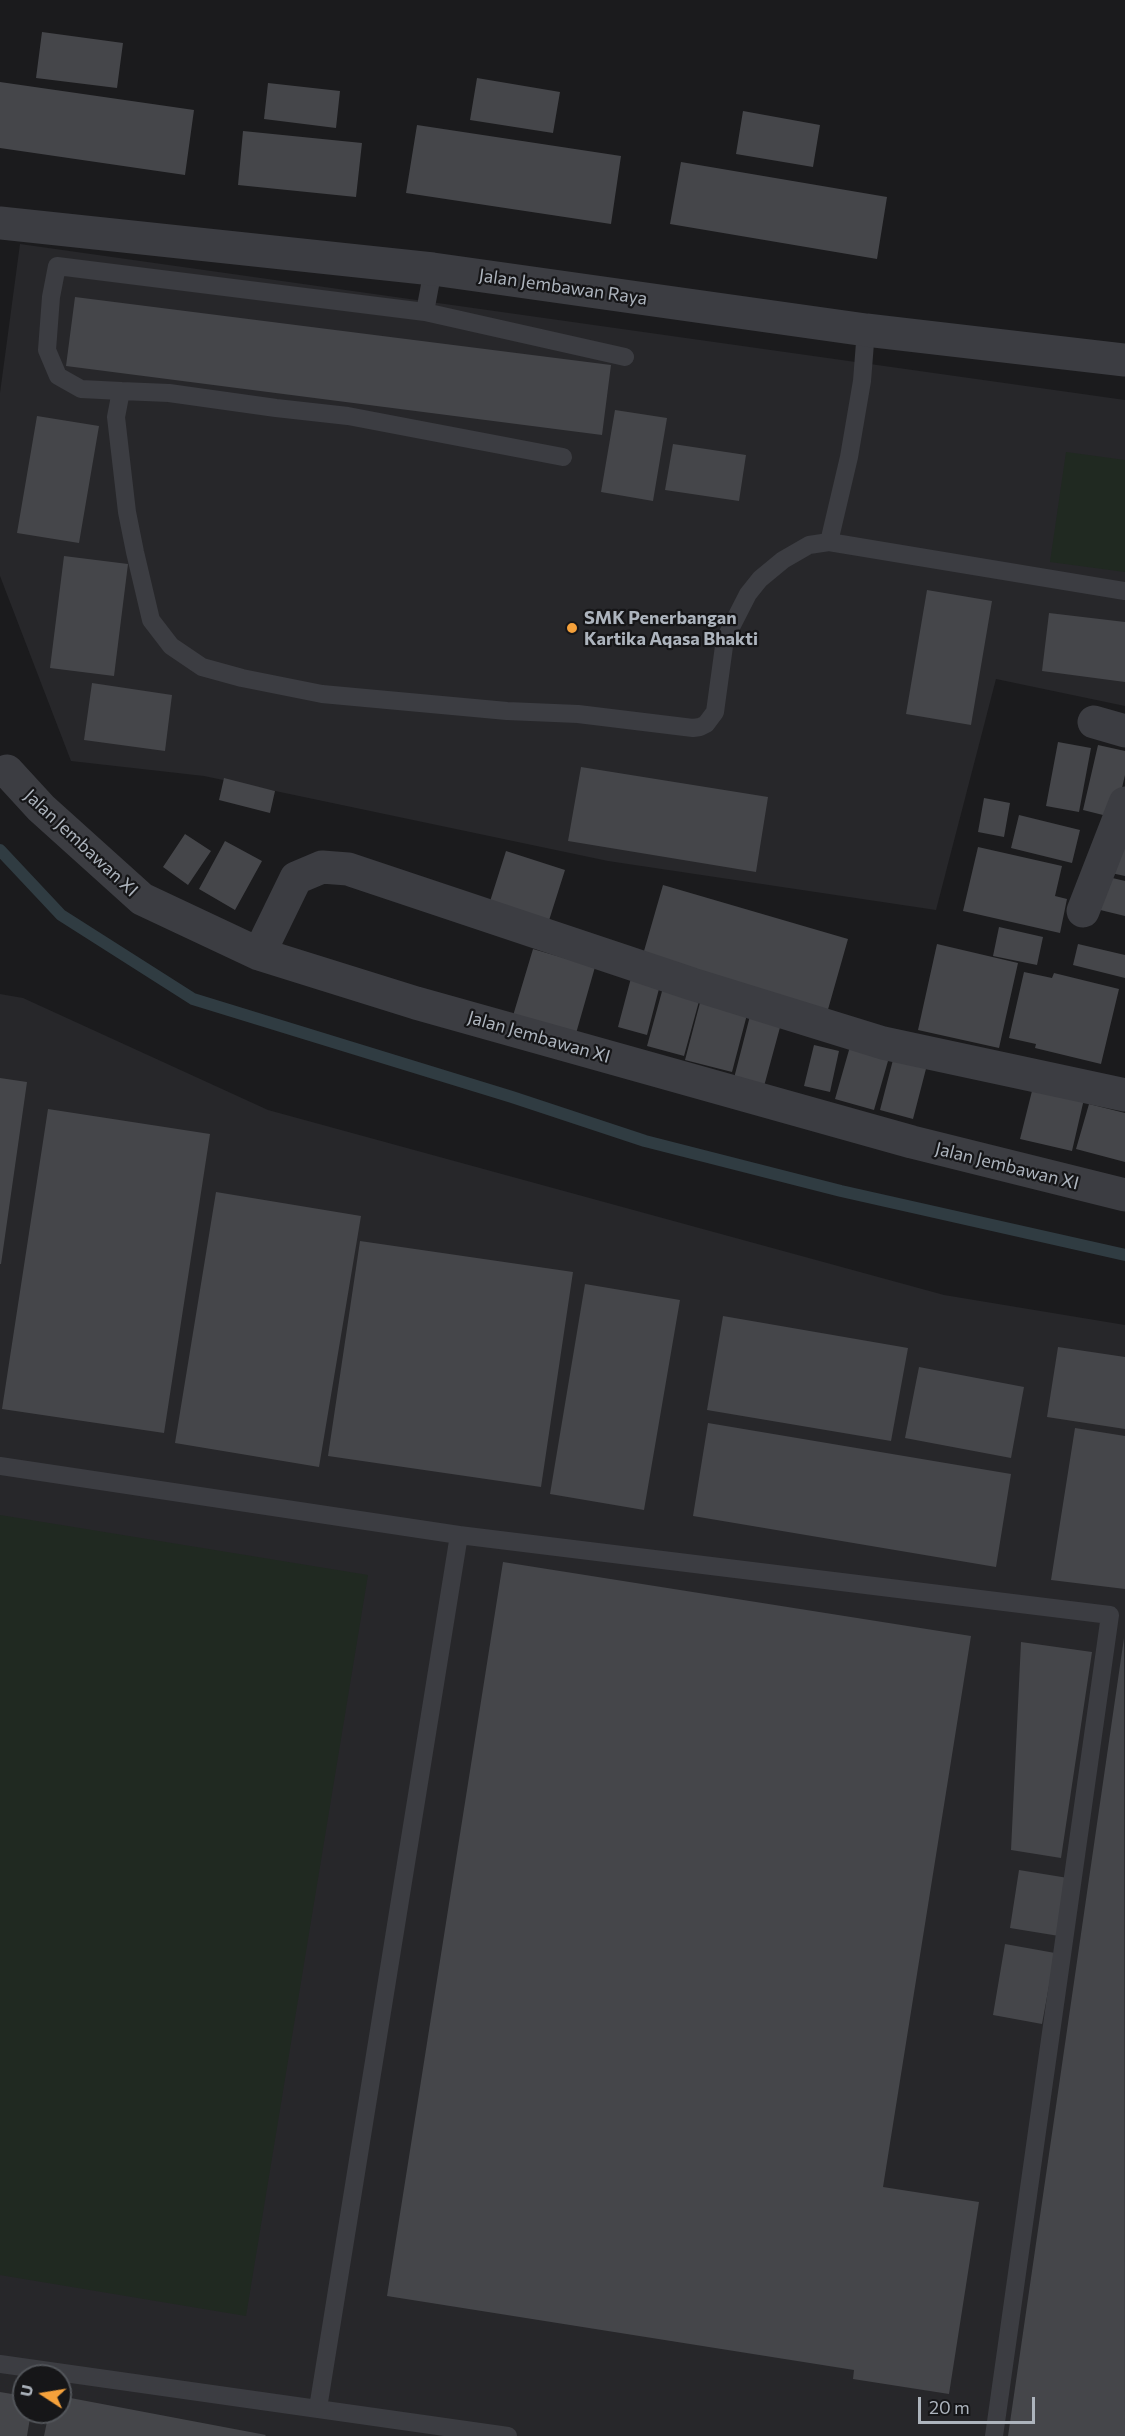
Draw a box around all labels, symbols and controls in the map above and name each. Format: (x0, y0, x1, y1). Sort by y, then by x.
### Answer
street label: Jalan Jembawan Raya (477, 264, 649, 310)
place label: SMK Penerbangan Kartika Aqasa Bhakti (584, 607, 758, 650)
marker: SMK Penerbangan Kartika Aqasa Bhakti (565, 621, 579, 635)
street label: Jalan Jembawan XI (20, 785, 142, 901)
street label: Jalan Jembawan XI (465, 1006, 613, 1068)
street label: Jalan Jembawan XI (933, 1138, 1081, 1194)
north arrow (12, 2364, 72, 2424)
text: U (15, 2383, 36, 2398)
scale bar (921, 2385, 1038, 2423)
text: 20 m (929, 2396, 970, 2418)

